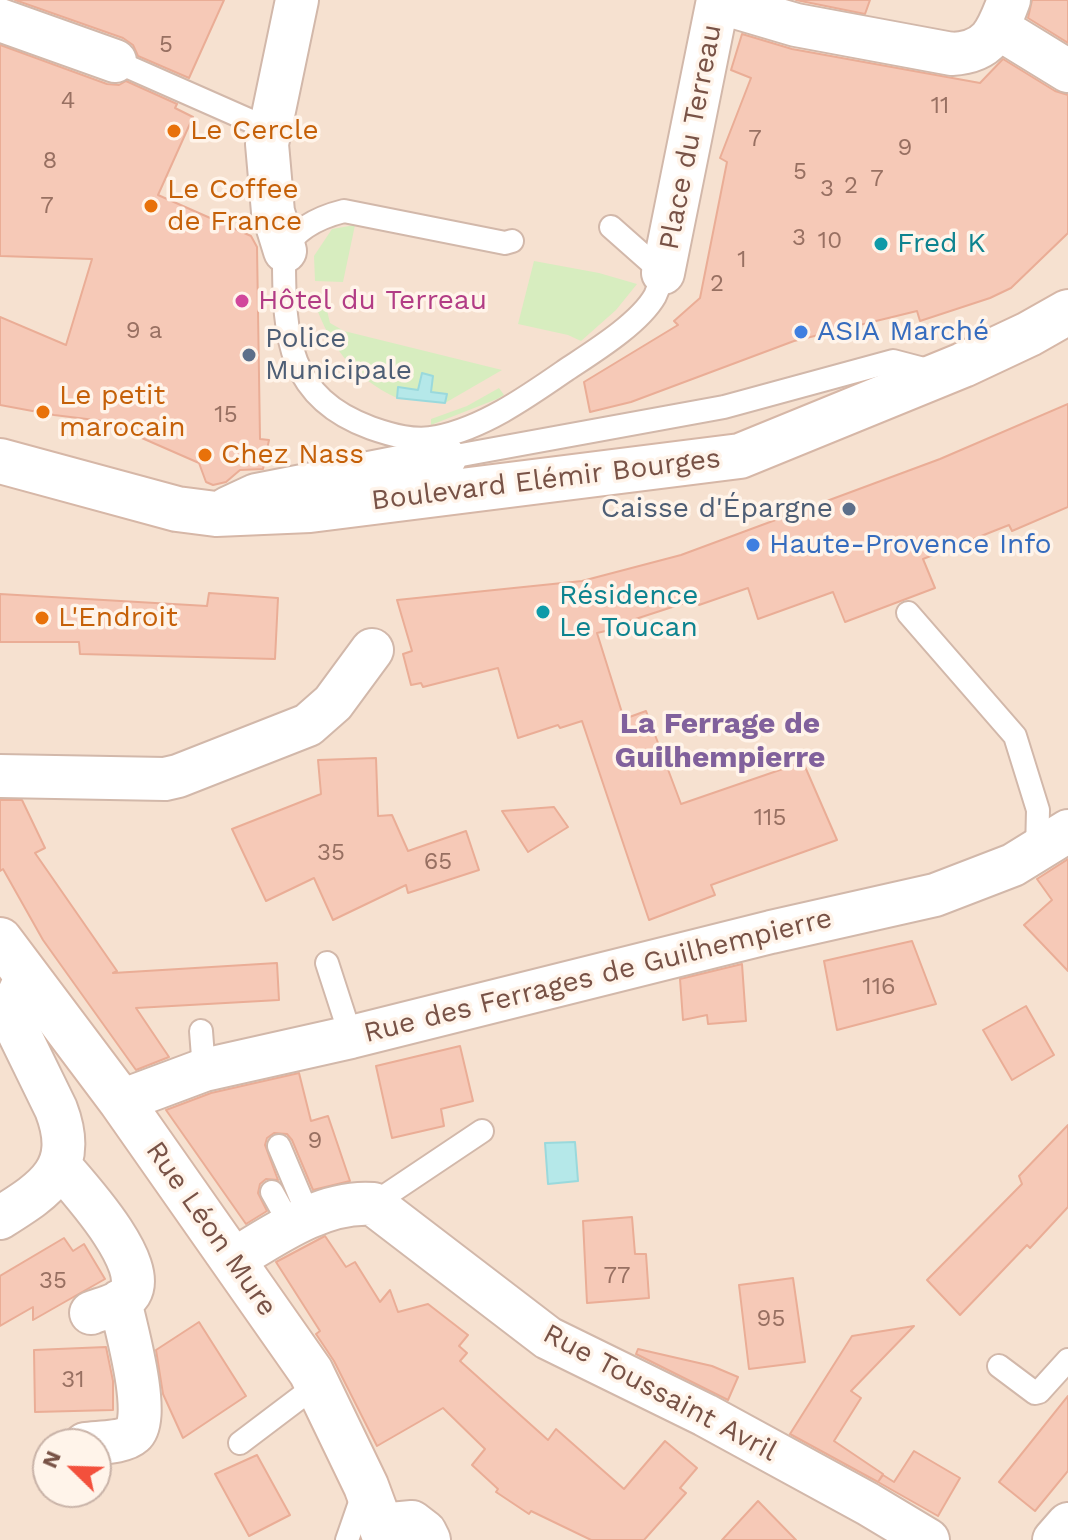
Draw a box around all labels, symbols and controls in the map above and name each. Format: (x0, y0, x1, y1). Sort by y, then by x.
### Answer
street label: Place du Terreau (653, 21, 729, 253)
house number: 5 (159, 31, 173, 59)
house number: 4 (61, 87, 75, 115)
house number: 11 (931, 92, 949, 120)
place label: Le Cercle (190, 114, 319, 148)
marker: Le Cercle (165, 122, 183, 140)
house number: 7 (748, 125, 762, 153)
house number: 9 (898, 134, 912, 162)
house number: 8 (43, 147, 57, 175)
house number: 5 (793, 158, 807, 186)
house number: 7 (870, 165, 884, 193)
house number: 2 (844, 172, 858, 200)
place label: Le Coffee de France (167, 173, 302, 239)
house number: 3 (820, 175, 834, 203)
house number: 7 (40, 192, 54, 220)
marker: Le Coffee de France (142, 197, 160, 215)
house number: 3 (792, 224, 806, 252)
house number: 10 (818, 227, 842, 255)
place label: Fred K (897, 227, 986, 261)
marker: Fred K (872, 235, 890, 253)
house number: 1 (737, 246, 747, 274)
house number: 2 (710, 270, 724, 298)
place label: Hôtel du Terreau (258, 284, 487, 318)
marker: Hôtel du Terreau (233, 292, 251, 310)
place label: ASIA Marché (817, 315, 989, 349)
house number: 9 a (126, 317, 162, 345)
place label: Police Municipale (265, 322, 412, 388)
marker: ASIA Marché (792, 323, 810, 341)
marker: Police Municipale (240, 346, 258, 364)
place label: Le petit marocain (59, 379, 186, 445)
house number: 15 (214, 401, 238, 429)
marker: Le petit marocain (34, 403, 52, 421)
place label: Chez Nass (221, 438, 364, 472)
street label: Boulevard Elémir Bourges (370, 442, 722, 518)
marker: Chez Nass (196, 446, 214, 464)
place label: Caisse d'Épargne (601, 492, 833, 526)
marker: Caisse d'Épargne (840, 500, 858, 518)
place label: Haute-Provence Info (769, 528, 1052, 562)
marker: Haute-Provence Info (744, 536, 762, 554)
place label: Résidence Le Toucan (559, 579, 698, 645)
place label: L'Endroit (58, 601, 178, 635)
marker: Résidence Le Toucan (534, 603, 552, 621)
marker: L'Endroit (33, 609, 51, 627)
district label: La Ferrage de Guilhempierre (615, 706, 825, 776)
house number: 115 (754, 804, 786, 832)
house number: 35 (317, 839, 345, 867)
house number: 65 (424, 848, 452, 876)
street label: Rue des Ferrages de Guilhempierre (360, 901, 836, 1051)
house number: 116 (862, 973, 896, 1001)
house number: 9 (308, 1127, 322, 1155)
street label: Rue Léon Mure (138, 1135, 284, 1323)
house number: 77 (604, 1262, 630, 1290)
house number: 35 (39, 1267, 67, 1295)
house number: 95 (757, 1305, 785, 1333)
street label: Rue Toussaint Avril (537, 1317, 783, 1469)
house number: 31 (61, 1366, 85, 1394)
north arrow (32, 1428, 112, 1508)
text: N (37, 1447, 66, 1472)

